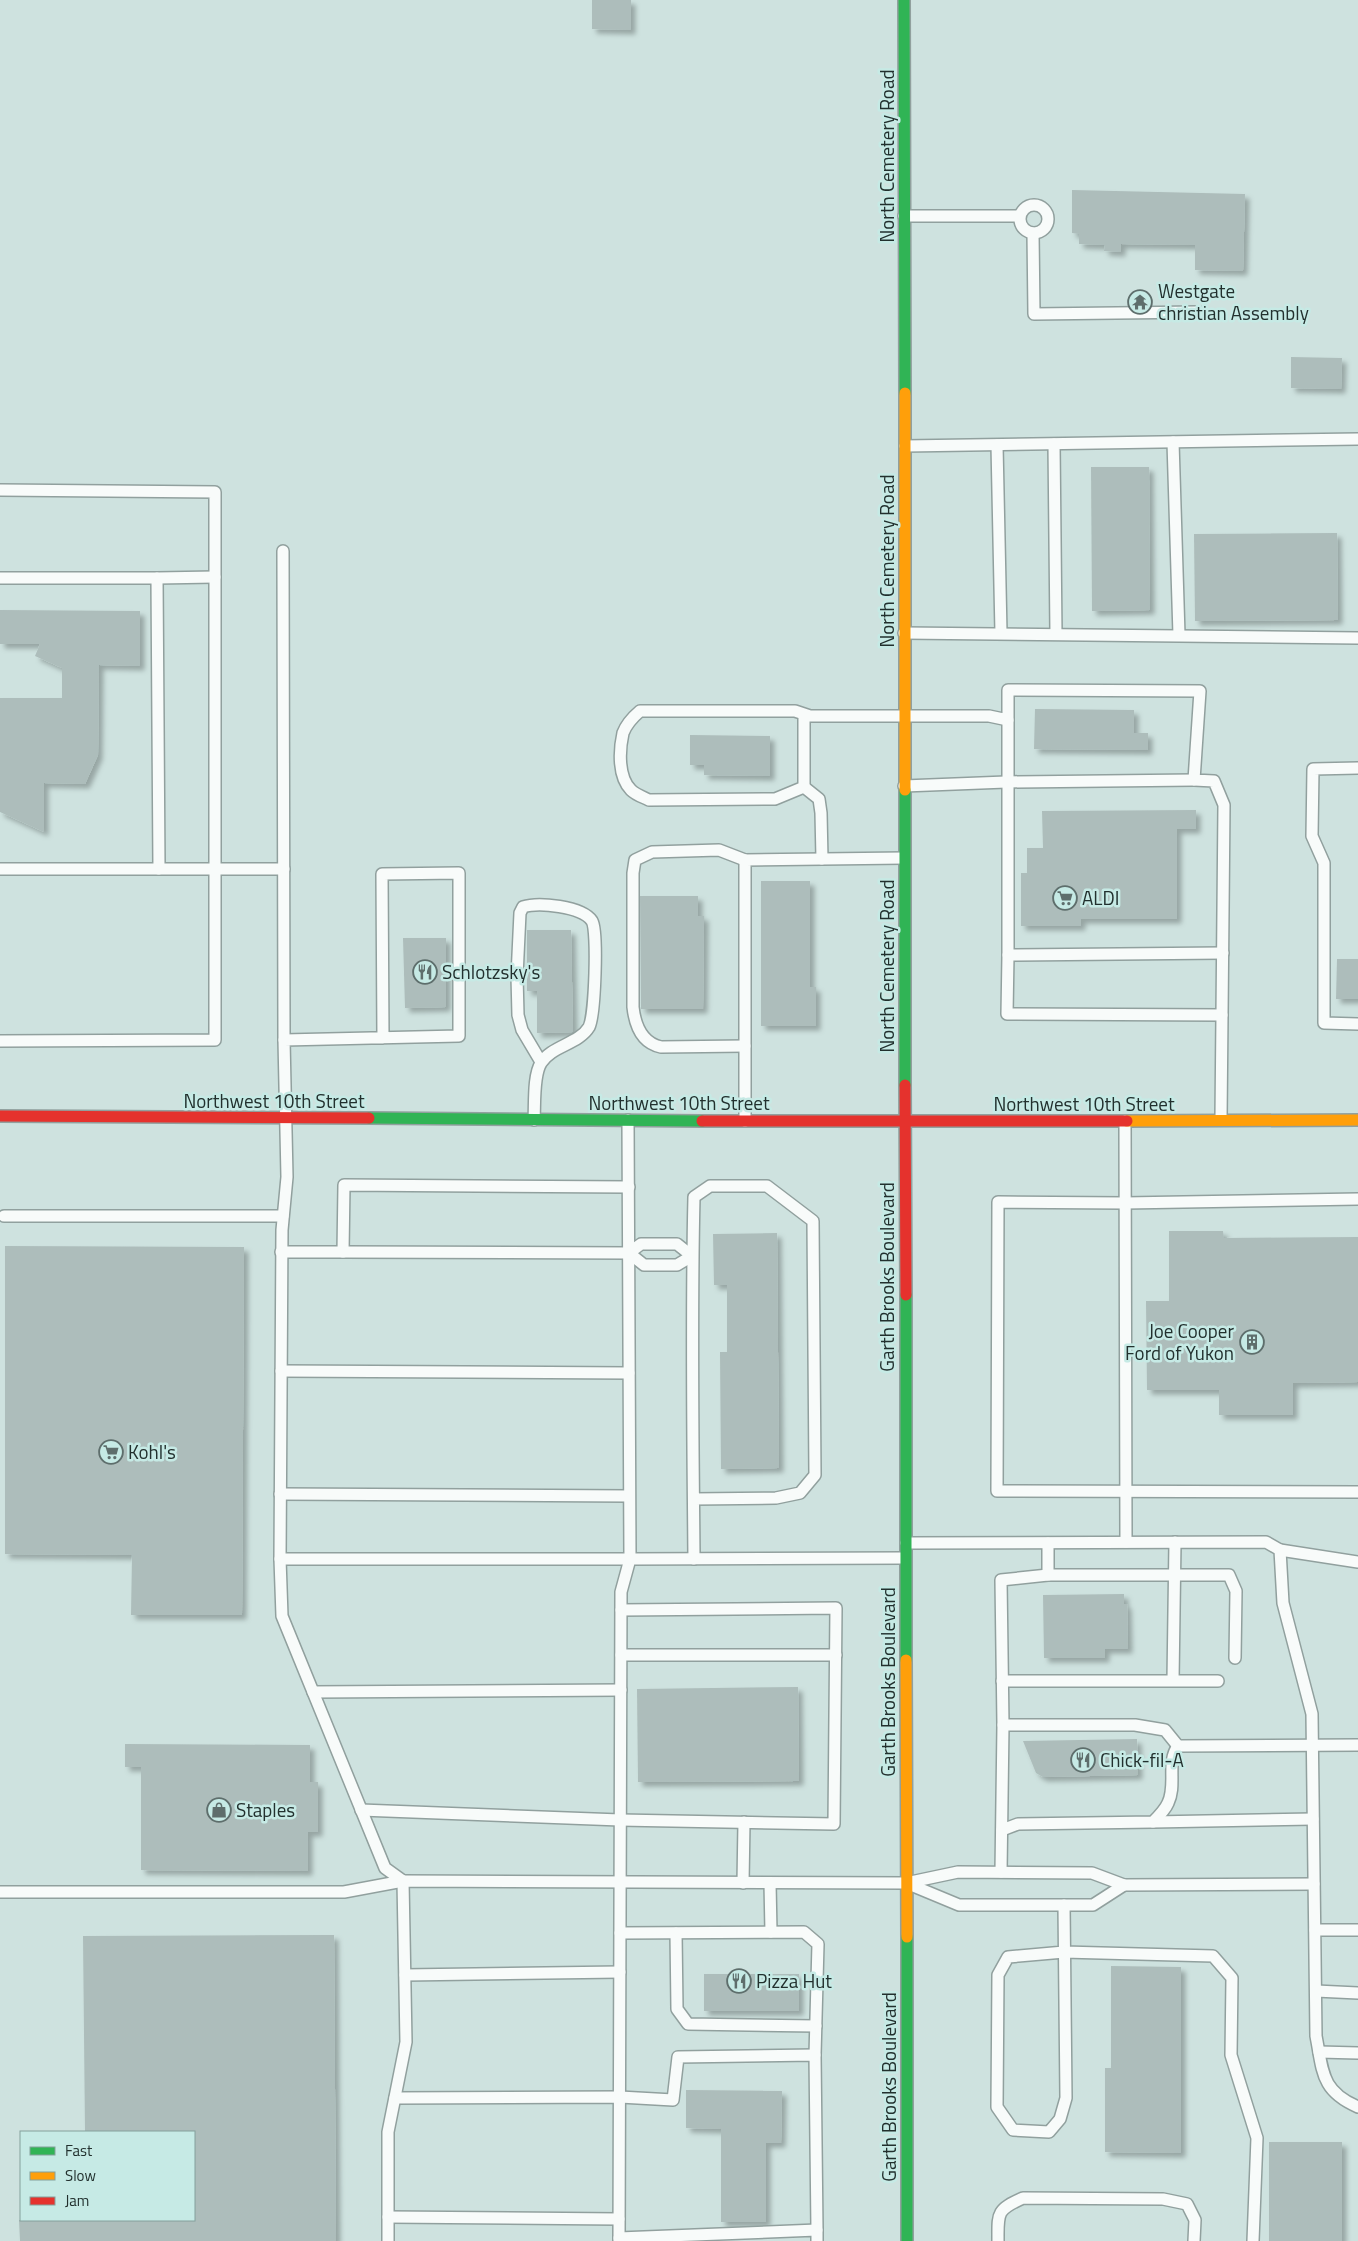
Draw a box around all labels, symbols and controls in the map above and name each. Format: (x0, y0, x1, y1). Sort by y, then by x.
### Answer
street label: North Cemetery Road (872, 70, 901, 242)
place label: Westgate christian Assembly (1158, 276, 1309, 327)
temple icon: Westgate christian Assembly (1127, 289, 1153, 315)
street label: North Cemetery Road (872, 475, 901, 647)
street label: North Cemetery Road (872, 880, 901, 1052)
place label: ALDI (1082, 883, 1119, 912)
supermarket icon: ALDI (1052, 885, 1078, 911)
place label: Schlotzsky's (442, 957, 540, 986)
restaurant icon: Schlotzsky's (412, 959, 438, 985)
street label: Northwest 10th Street (183, 1086, 365, 1115)
street label: Northwest 10th Street (588, 1088, 770, 1117)
street label: Northwest 10th Street (993, 1089, 1175, 1118)
street label: Garth Brooks Boulevard (872, 1182, 901, 1372)
place label: Joe Cooper Ford of Yukon (1125, 1316, 1234, 1367)
building icon: Joe Cooper Ford of Yukon (1239, 1329, 1265, 1355)
place label: Kohl's (128, 1437, 176, 1466)
supermarket icon: Kohl's (98, 1439, 124, 1465)
street label: Garth Brooks Boulevard (873, 1587, 902, 1777)
place label: Chick-fil-A (1100, 1745, 1184, 1774)
restaurant icon: Chick-fil-A (1070, 1747, 1096, 1773)
place label: Staples (236, 1795, 295, 1824)
shop icon: Staples (206, 1797, 232, 1823)
place label: Pizza Hut (756, 1966, 832, 1995)
restaurant icon: Pizza Hut (726, 1968, 752, 1994)
street label: Garth Brooks Boulevard (874, 1992, 903, 2182)
legend (20, 2131, 195, 2221)
text: Fast (65, 2139, 93, 2162)
text: Slow (65, 2164, 96, 2187)
text: Jam (65, 2189, 89, 2212)

